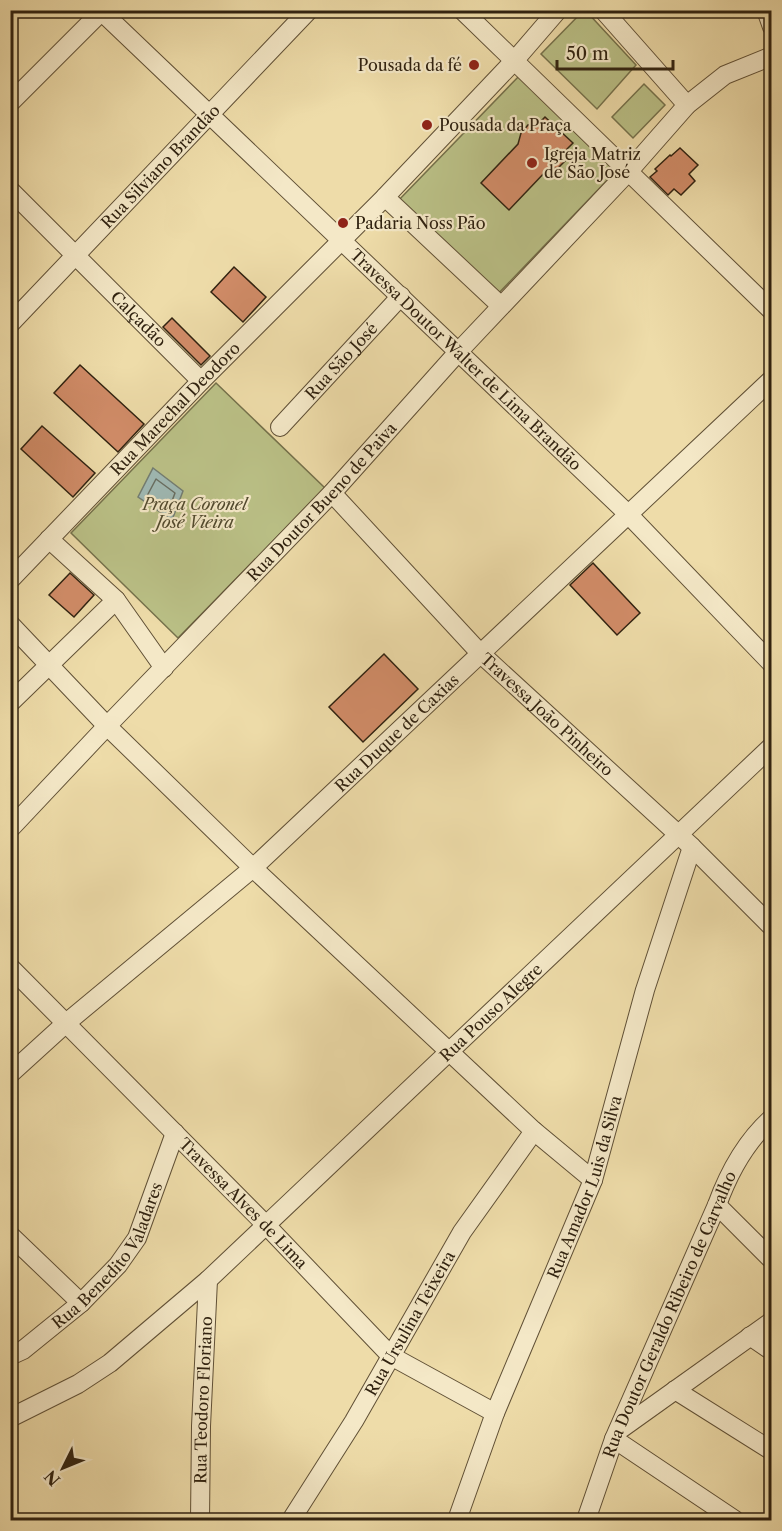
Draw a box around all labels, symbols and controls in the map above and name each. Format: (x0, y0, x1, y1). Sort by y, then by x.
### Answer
scale bar (557, 33, 672, 71)
text: 50 m (566, 43, 609, 65)
place label: Pousada da fé (358, 55, 462, 75)
marker: Pousada da fé (467, 58, 481, 72)
street label: Rua Silviano Brandão (97, 100, 224, 232)
place label: Pousada da Praça (439, 115, 572, 135)
marker: Pousada da Praça (420, 118, 434, 132)
place label: Igreja Matriz de São José (544, 144, 641, 182)
marker: Igreja Matriz de São José (525, 156, 539, 170)
place label: Padaria Noss Pão (355, 213, 486, 233)
marker: Padaria Noss Pão (336, 216, 350, 230)
street label: Travessa Doutor Walter de Lima Brandão (346, 244, 586, 475)
street label: Calçadão (107, 287, 171, 351)
street label: Rua São José (301, 318, 381, 403)
street label: Rua Marechal Deodoro (106, 338, 244, 479)
street label: Rua Doutor Bueno de Paiva (243, 418, 401, 585)
park label: Praça Coronel José Vieira (141, 494, 249, 532)
street label: Travessa João Pinheiro (477, 649, 618, 780)
street label: Rua Duque de Caxias (330, 669, 463, 796)
street label: Rua Pouso Alegre (435, 959, 546, 1066)
street label: Rua Amador Luis da Silva (543, 1093, 626, 1282)
street label: Travessa Alves de Lima (175, 1133, 312, 1273)
street label: Rua Doutor Geraldo Ribeiro de Carvalho (598, 1167, 740, 1460)
street label: Rua Benedito Valadares (48, 1179, 166, 1333)
street label: Rua Ursulina Teixeira (361, 1247, 459, 1399)
street label: Rua Teodoro Floriano (190, 1315, 216, 1484)
north arrow (33, 1438, 93, 1498)
text: N (40, 1466, 64, 1490)

